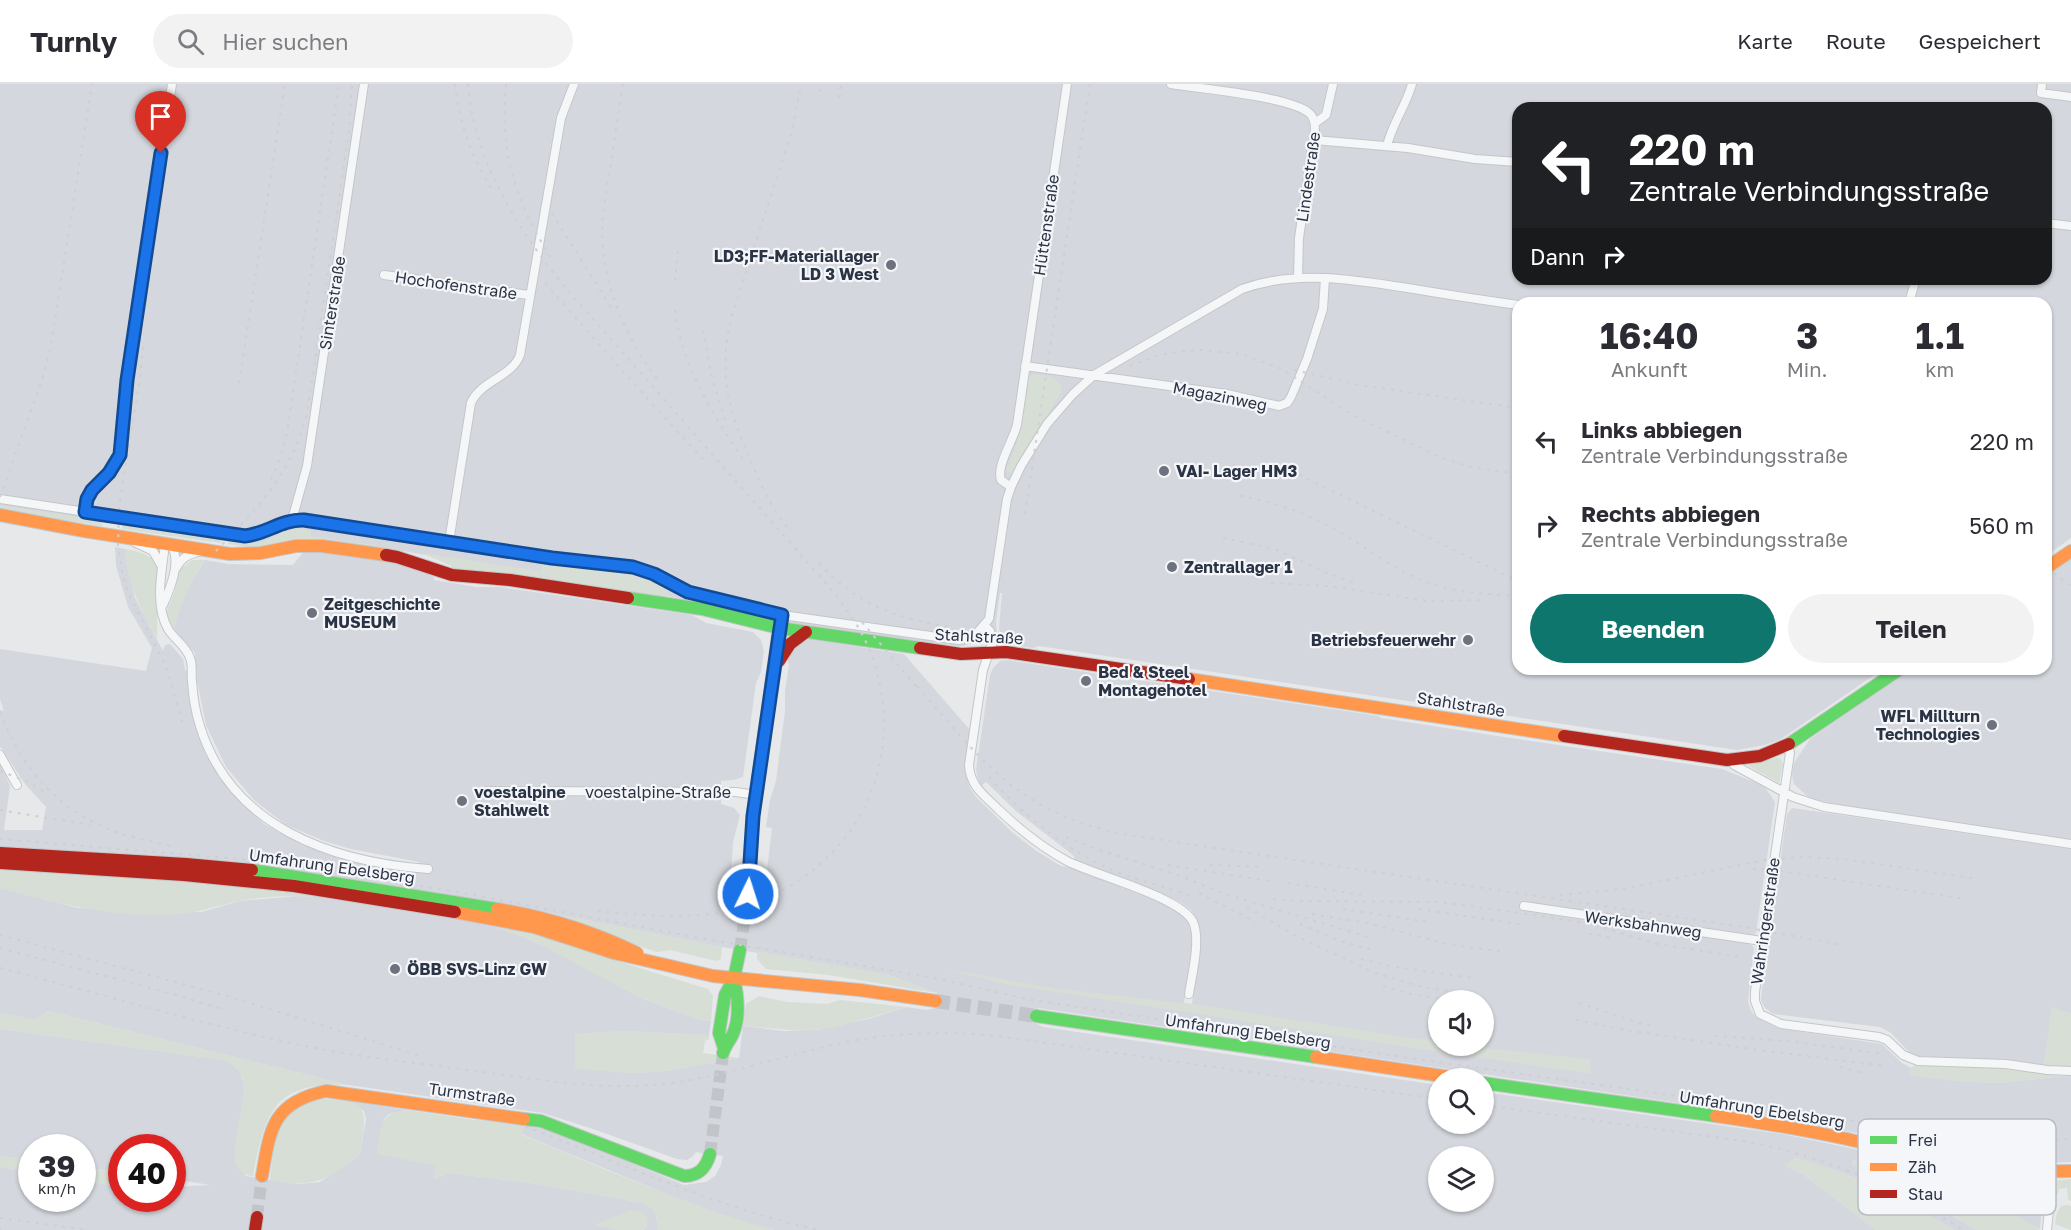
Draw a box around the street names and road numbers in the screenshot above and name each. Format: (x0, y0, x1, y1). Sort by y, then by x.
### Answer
street label: Lindestraße (1292, 131, 1324, 223)
street label: Hüttenstraße (1029, 173, 1063, 277)
street label: Sinterstraße (315, 255, 349, 351)
street label: Hochofenstraße (394, 267, 518, 303)
street label: Magazinweg (1171, 377, 1269, 415)
street label: Stahlstraße (934, 624, 1024, 648)
street label: Stahlstraße (1416, 687, 1506, 721)
street label: voestalpine-Straße (585, 782, 731, 802)
street label: Umfahrung Ebelsberg (248, 844, 416, 888)
street label: Wahringerstraße (1746, 856, 1784, 986)
street label: Werksbahnweg (1583, 906, 1703, 942)
street label: Umfahrung Ebelsberg (1164, 1009, 1332, 1053)
street label: Turmstraße (427, 1078, 517, 1110)
street label: Umfahrung Ebelsberg (1678, 1086, 1846, 1132)

